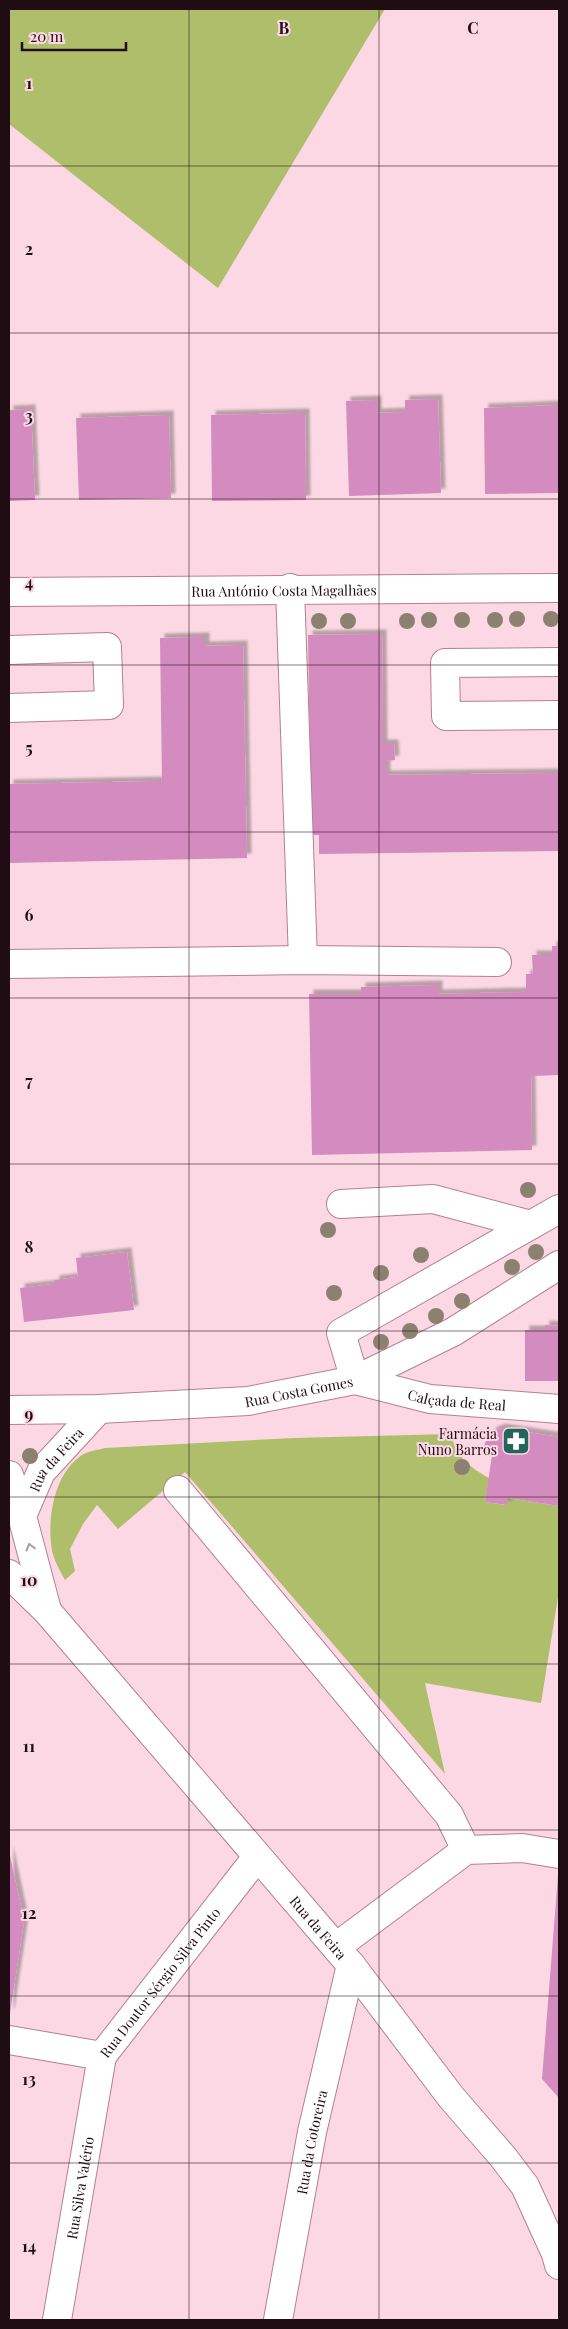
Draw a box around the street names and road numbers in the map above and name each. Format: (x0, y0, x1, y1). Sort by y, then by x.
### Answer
street label: Rua António Costa Magalhães (191, 580, 377, 600)
street label: Rua Costa Gomes (243, 1371, 354, 1411)
street label: Calçada de Real (406, 1384, 507, 1414)
street label: Rua da Feira (24, 1423, 87, 1494)
street label: Rua da Feira (286, 1892, 351, 1963)
street label: Rua Doutor Sérgio Silva Pinto (95, 1903, 224, 2061)
street label: Rua da Cotoreira (291, 2088, 331, 2196)
street label: Rua Silva Valério (61, 2135, 98, 2241)

